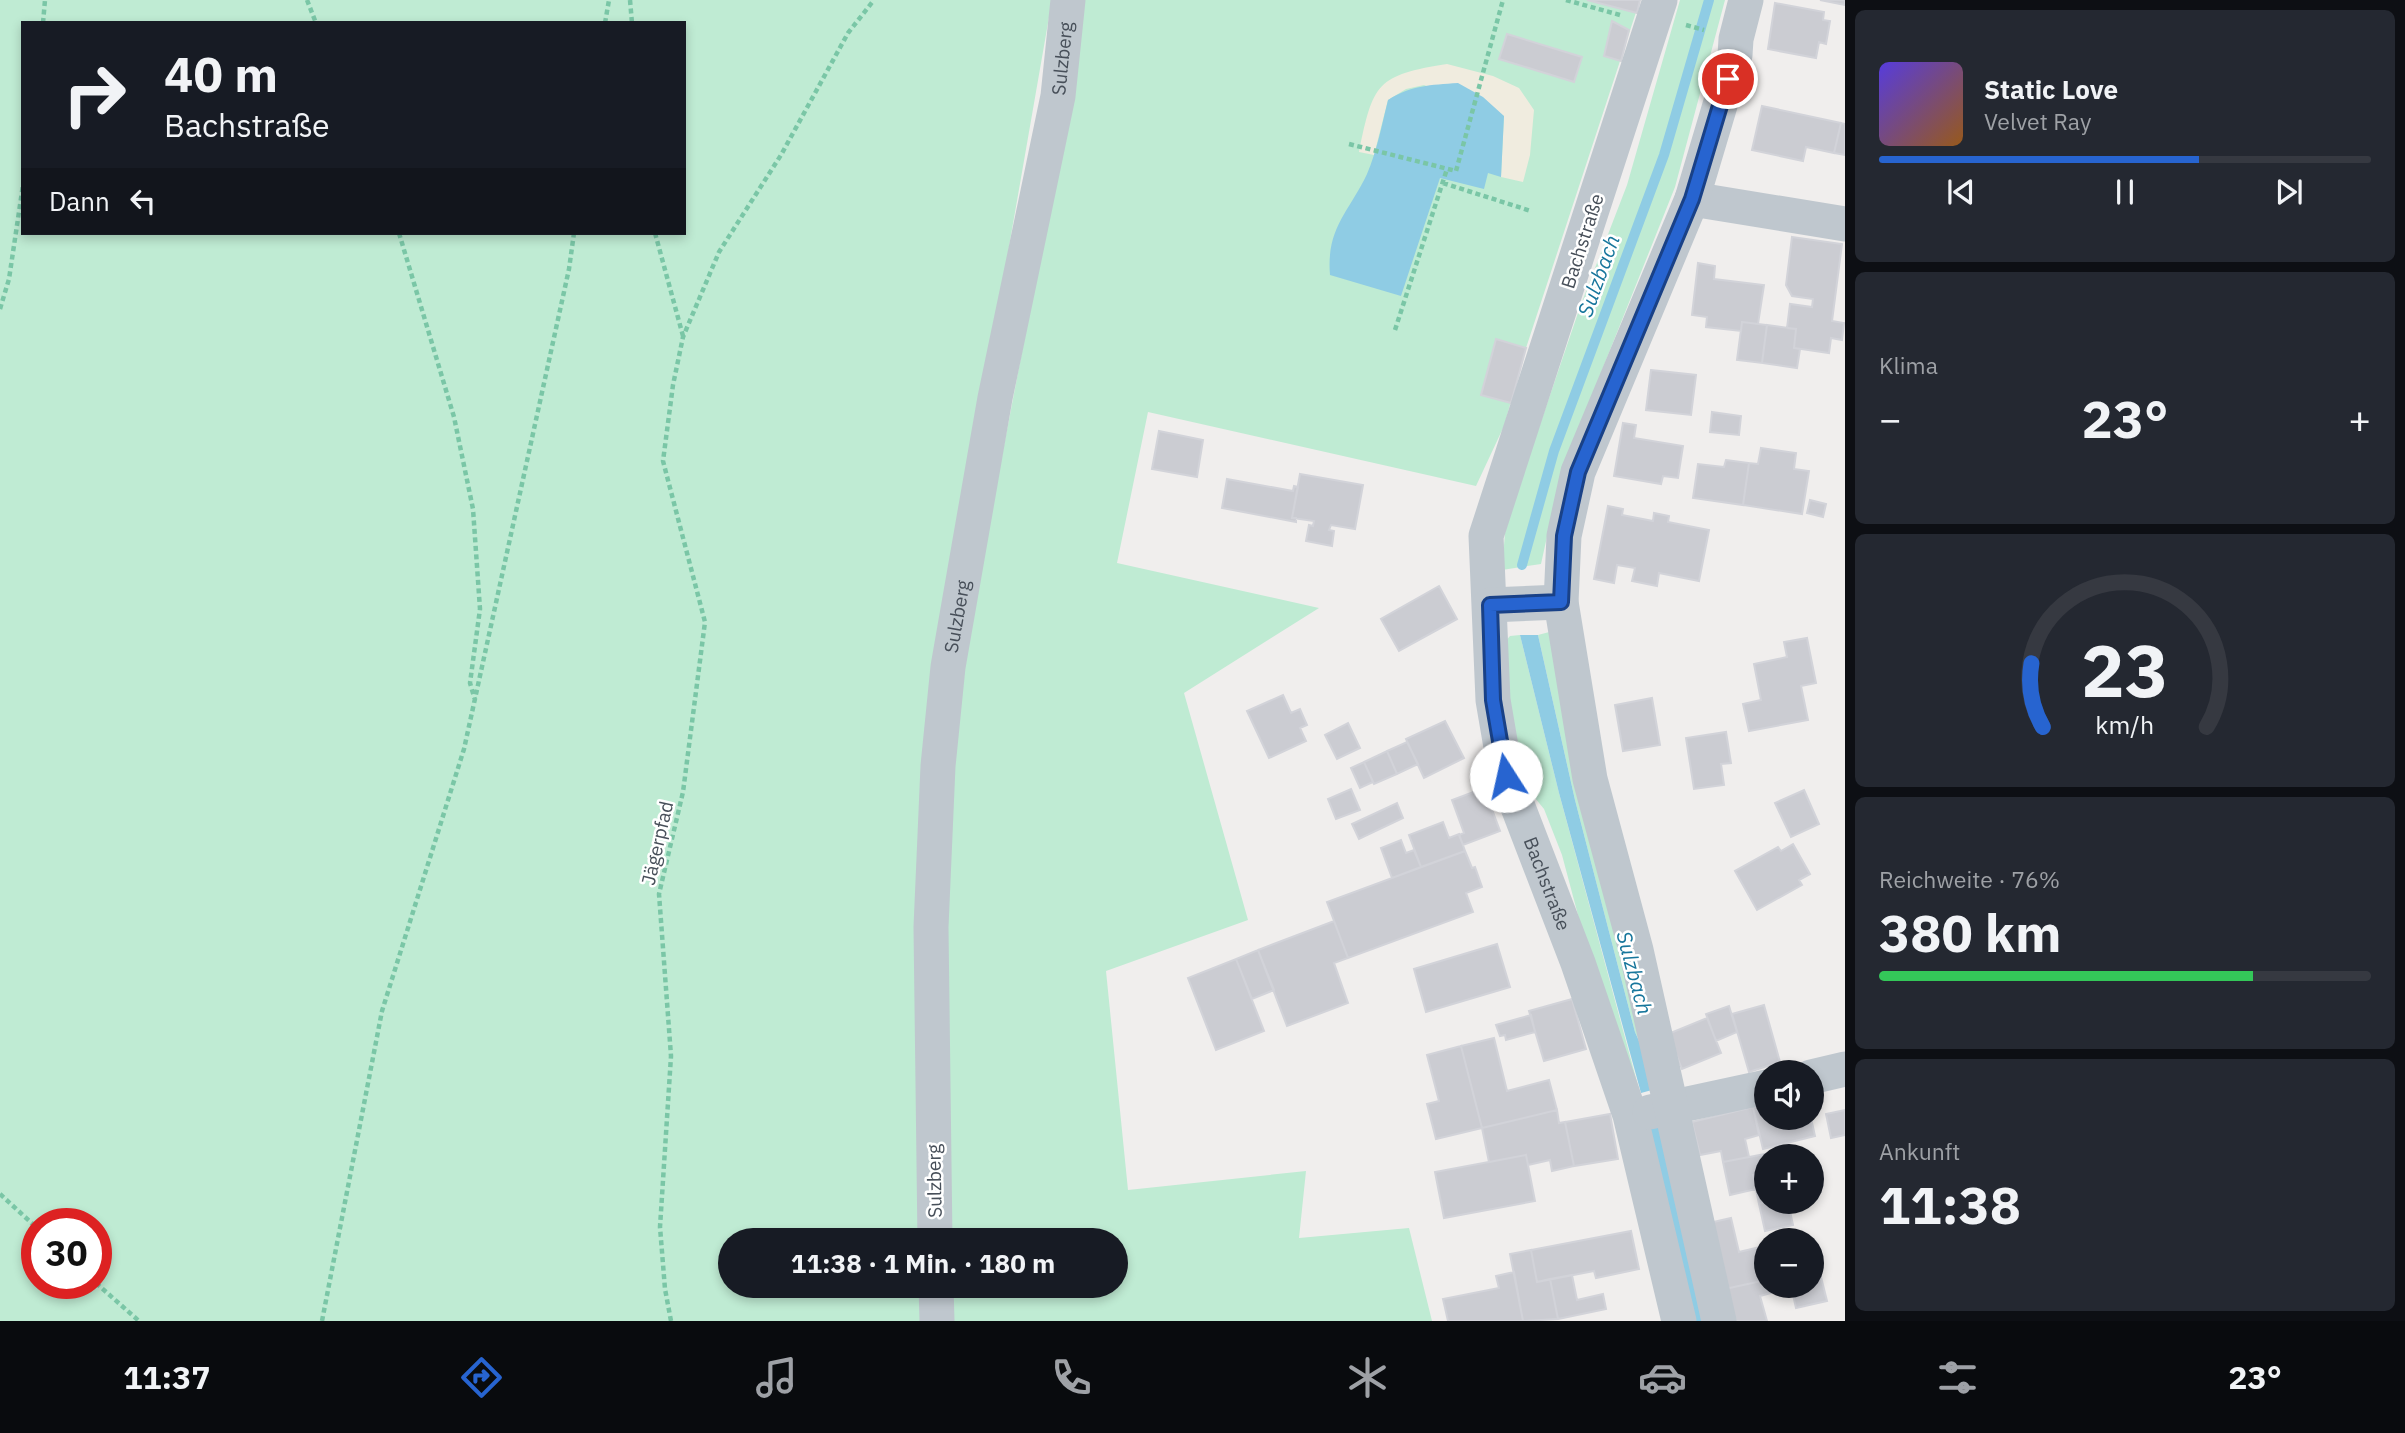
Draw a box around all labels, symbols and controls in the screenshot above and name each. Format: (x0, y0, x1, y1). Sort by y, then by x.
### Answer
street label: Sulzberg (1046, 20, 1078, 96)
text: 40 m (164, 42, 278, 105)
icon: right (49, 49, 140, 140)
pin (1698, 49, 1758, 109)
icon: arrive (1709, 60, 1747, 98)
text: Static Love (1984, 72, 2118, 106)
text: Bachstraße (164, 104, 330, 146)
text: Velvet Ray (1984, 106, 2091, 136)
icon: previous (1942, 173, 1980, 211)
icon: pause (2106, 173, 2144, 211)
icon: next (2270, 173, 2308, 211)
icon: left (124, 182, 162, 220)
text: Dann (49, 184, 110, 218)
street label: Bachstraße (1555, 191, 1609, 291)
water label: Sulzbach (1570, 231, 1626, 321)
text: Klima (1879, 350, 1938, 380)
text: 23° (2082, 385, 2168, 452)
text: − (1879, 394, 1902, 443)
text: + (2348, 394, 2371, 443)
street label: Sulzberg (939, 578, 975, 655)
text: 23 (2081, 622, 2169, 717)
text: km/h (2096, 707, 2154, 740)
position arrow (1469, 739, 1543, 813)
street label: Jägerpfad (636, 799, 678, 887)
street label: Bachstraße (1519, 833, 1576, 934)
text: Reichweite · 76% (1879, 864, 2060, 894)
text: 380 km (1879, 899, 2061, 966)
water label: Sulzbach (1610, 928, 1660, 1018)
map controls (1754, 1060, 1824, 1298)
button: sound (1754, 1060, 1824, 1130)
text: Ankunft (1879, 1136, 1960, 1166)
street label: Sulzberg (921, 1144, 947, 1218)
button: + (1754, 1144, 1824, 1214)
text: 11:38 (1879, 1171, 2021, 1238)
speed limit sign: 30 (21, 1208, 112, 1299)
button: − (1754, 1228, 1824, 1298)
text: 11:38 · 1 Min. · 180 m (791, 1246, 1055, 1280)
icon: directions (457, 1353, 506, 1402)
icon: music (752, 1353, 801, 1402)
icon: phone (1047, 1353, 1096, 1402)
icon: climate (1343, 1353, 1392, 1402)
icon: car (1638, 1353, 1687, 1402)
icon: filters (1933, 1353, 1982, 1402)
text: 11:37 (123, 1356, 211, 1398)
text: 23° (2228, 1356, 2282, 1398)

